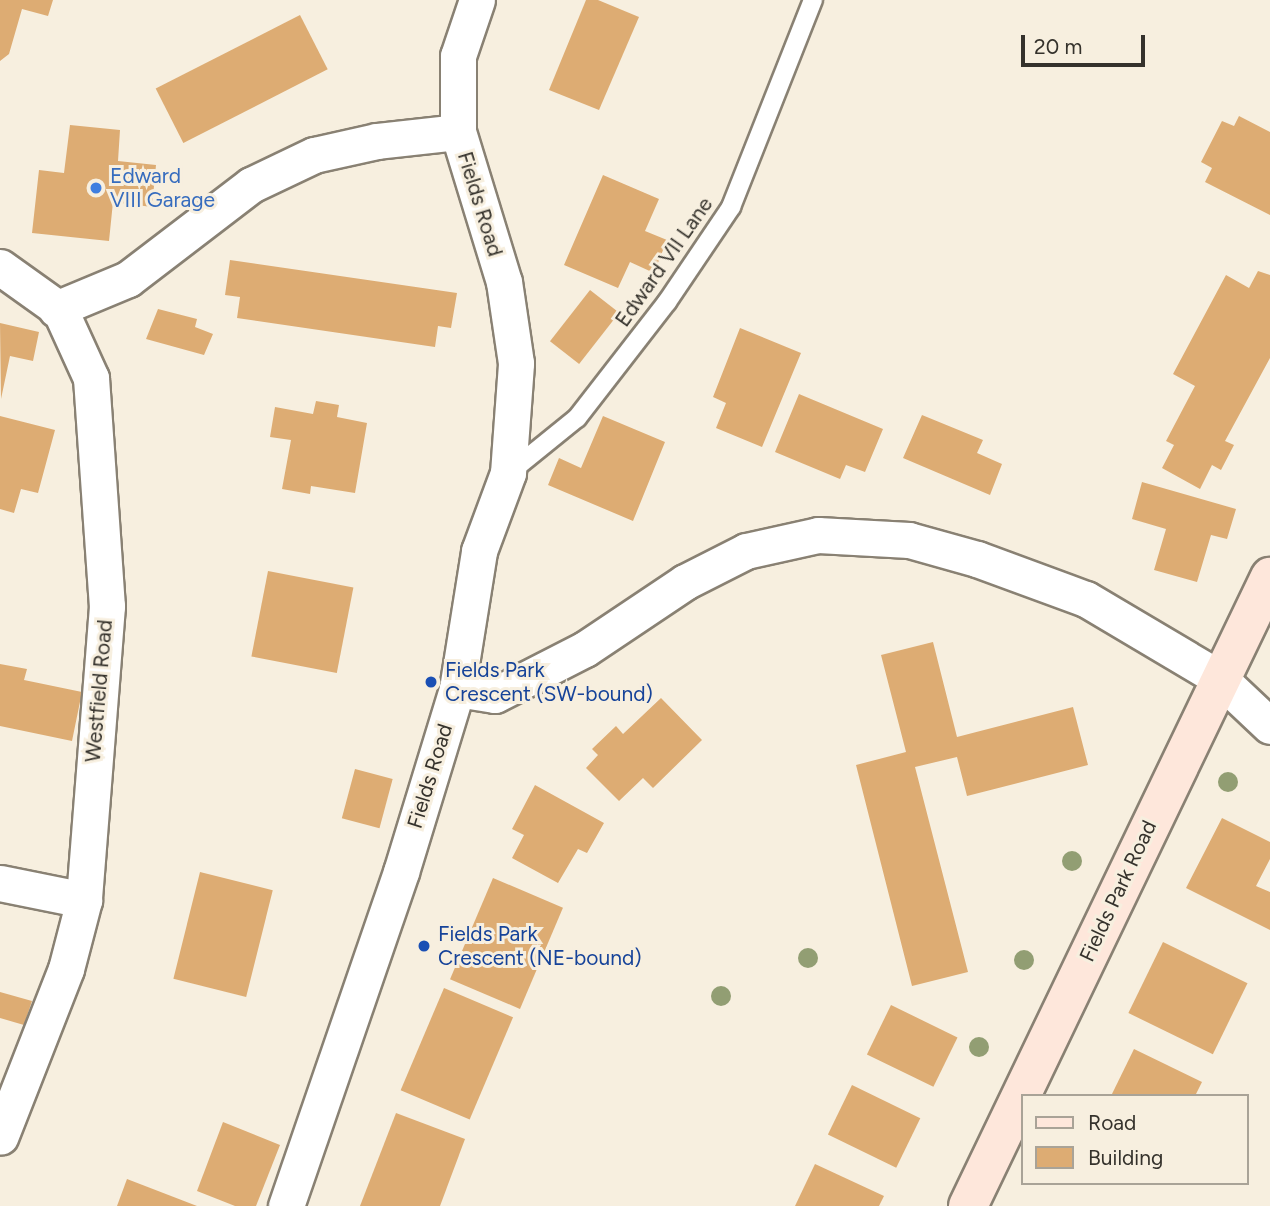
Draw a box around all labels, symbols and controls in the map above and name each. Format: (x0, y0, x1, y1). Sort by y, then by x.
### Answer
scale bar (1025, 21, 1149, 65)
text: 20 m (1034, 34, 1082, 59)
street label: Fields Road (452, 149, 508, 259)
place label: Edward VIII Garage (110, 163, 215, 213)
marker: Edward VIII Garage (88, 180, 104, 196)
street label: Edward VII Lane (610, 192, 718, 332)
street label: Westfield Road (80, 619, 118, 763)
place label: Fields Park Crescent (SW-bound) (445, 657, 653, 707)
marker: Fields Park Crescent (SW-bound) (423, 674, 439, 690)
street label: Fields Road (402, 721, 458, 831)
street label: Fields Park Road (1074, 816, 1162, 966)
place label: Fields Park Crescent (NE-bound) (438, 921, 642, 971)
marker: Fields Park Crescent (NE-bound) (416, 938, 432, 954)
legend (1021, 1094, 1249, 1185)
text: Road (1088, 1110, 1136, 1135)
text: Building (1088, 1145, 1163, 1170)

